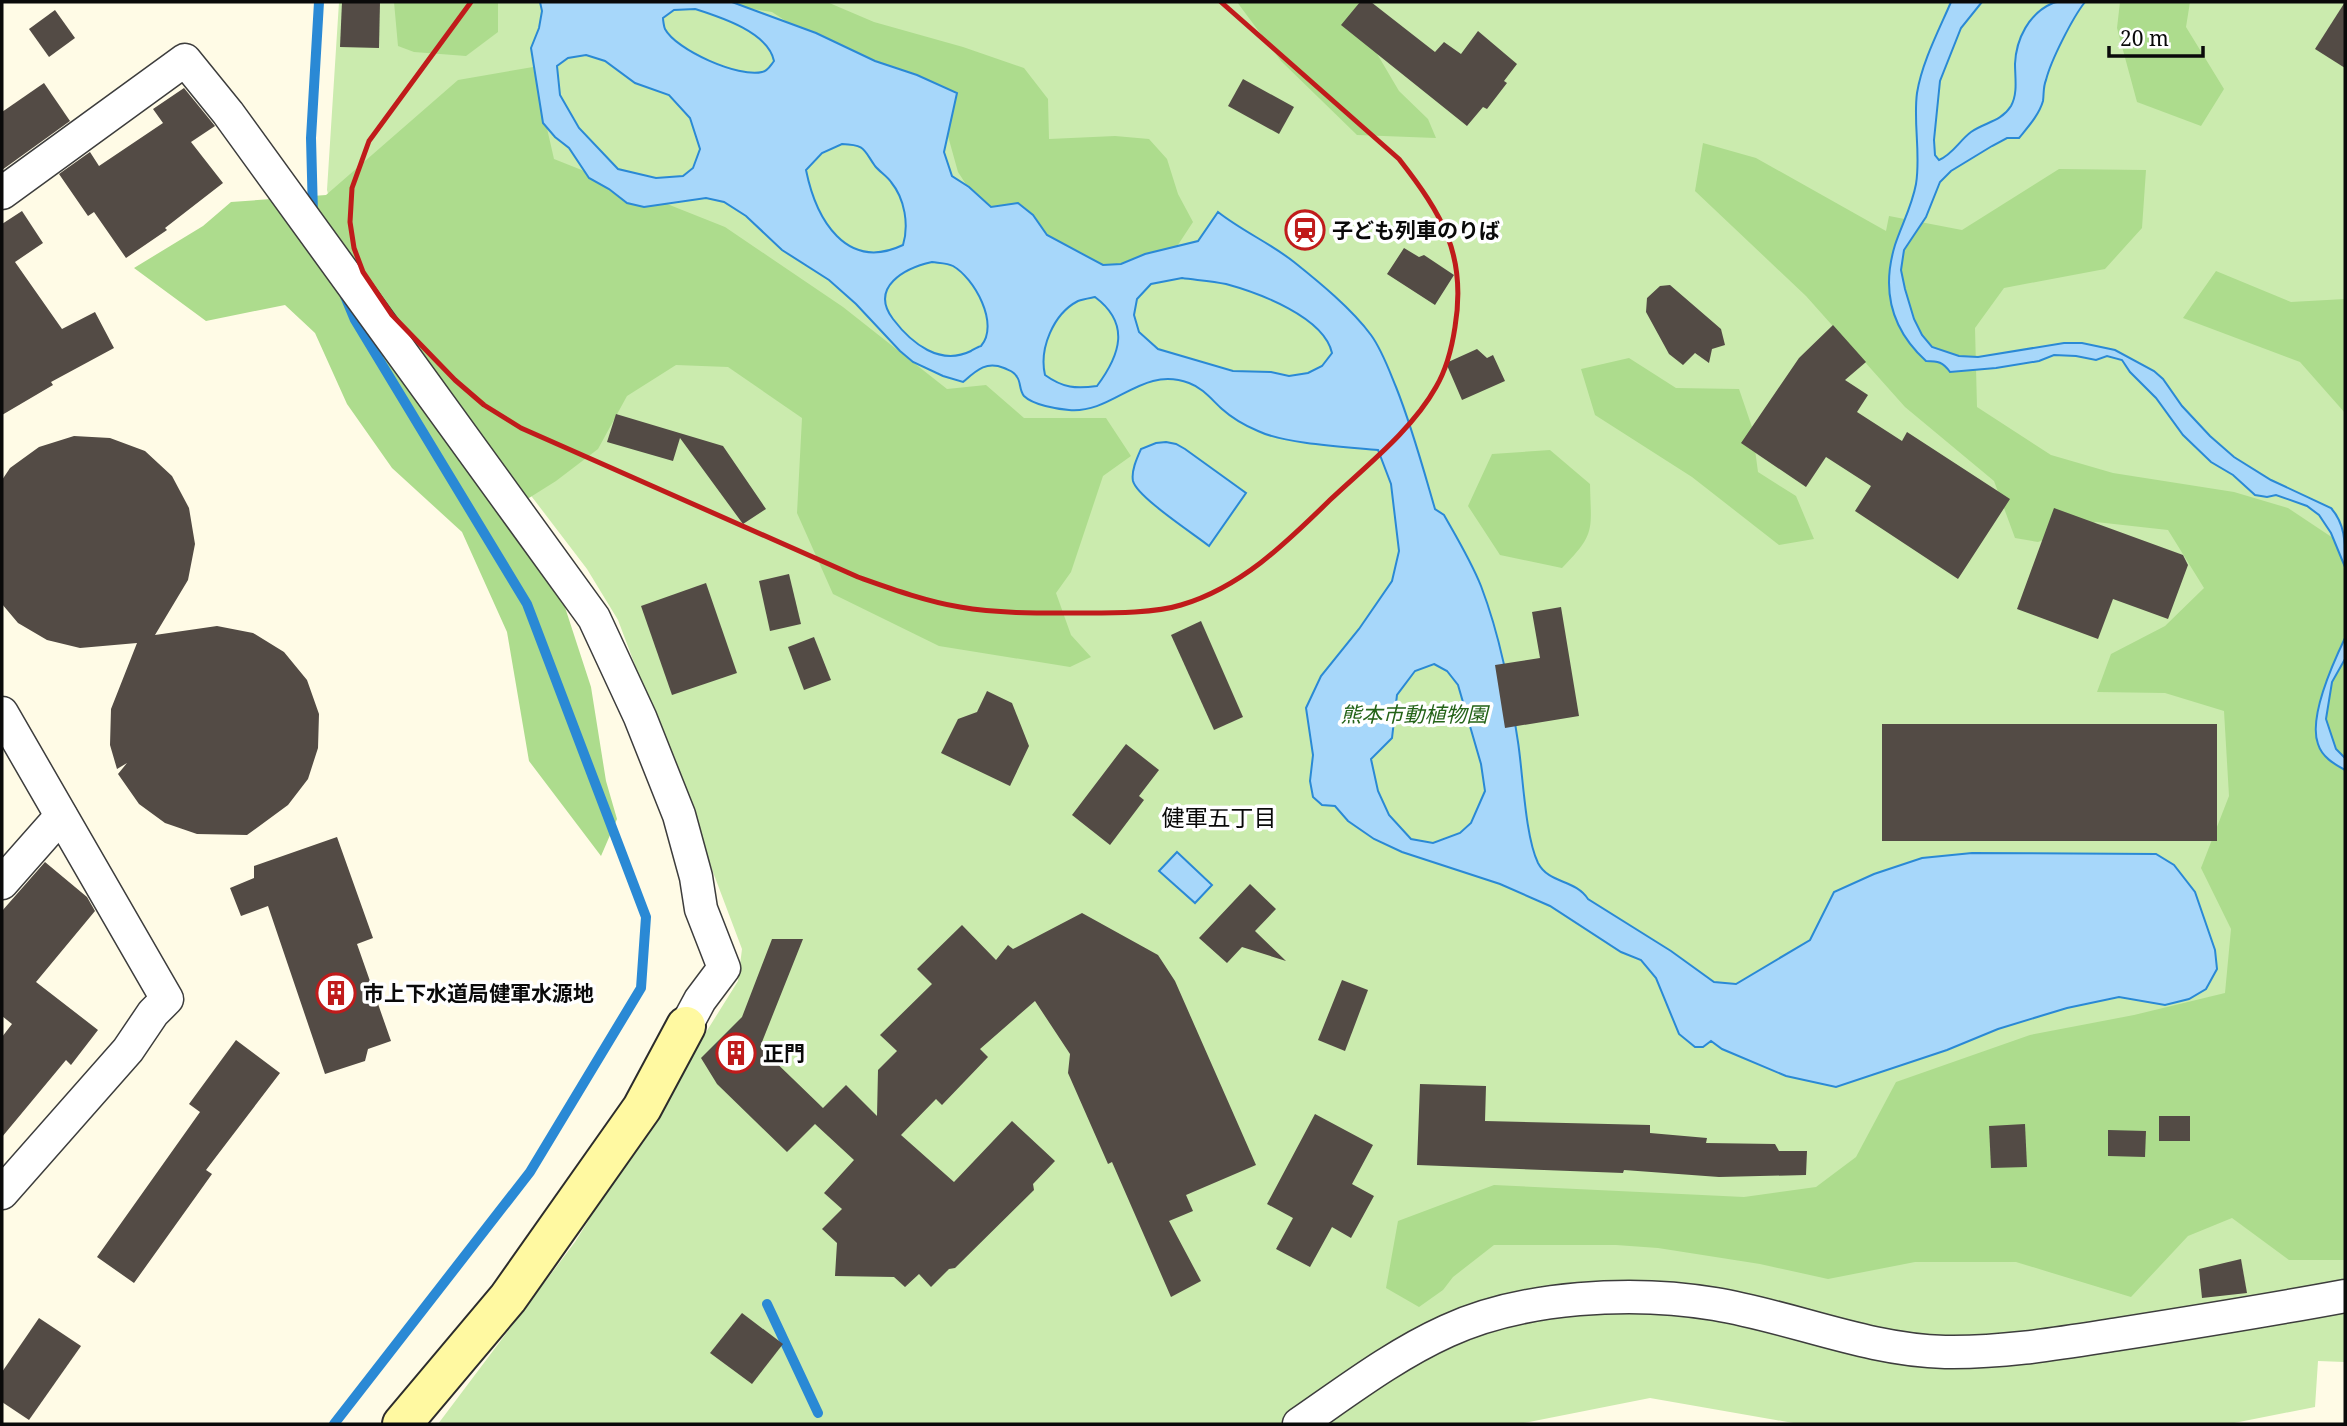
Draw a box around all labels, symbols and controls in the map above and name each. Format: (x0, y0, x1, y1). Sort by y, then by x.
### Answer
scale bar (2109, 14, 2204, 58)
text: 20 m (2120, 24, 2169, 52)
station icon: 子ども列車のりば (1284, 209, 1326, 251)
place label: 子ども列車のりば (1332, 216, 1500, 244)
park label: 熊本市動植物園 (1341, 700, 1490, 728)
district label: 健軍五丁目 (1162, 801, 1277, 833)
building icon: 市上下水道局健軍水源地 (315, 972, 357, 1014)
place label: 市上下水道局健軍水源地 (363, 979, 594, 1007)
building icon: 正門 (715, 1032, 757, 1074)
place label: 正門 (763, 1039, 805, 1067)

